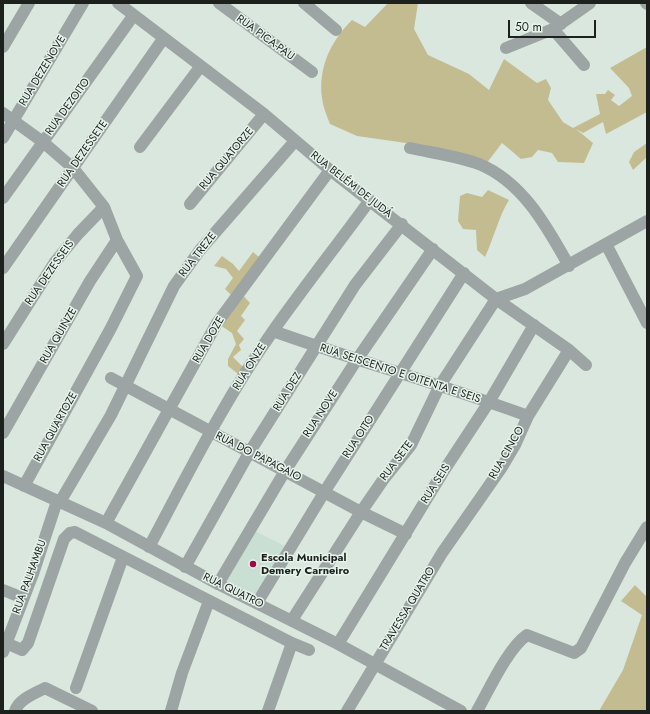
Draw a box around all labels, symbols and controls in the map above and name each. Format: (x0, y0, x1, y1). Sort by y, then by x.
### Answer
street label: RUA PICA-PAU (233, 12, 297, 64)
scale bar (510, 12, 598, 38)
text: 50 m (515, 18, 542, 36)
street label: RUA DEZENOVE (17, 34, 69, 108)
street label: RUA DEZOITO (43, 76, 93, 138)
street label: RUA DEZESSETE (55, 118, 111, 190)
street label: RUA QUATORZE (197, 125, 257, 193)
street label: RUA BELÉM DE JUDÁ (308, 149, 394, 221)
street label: RUA TREZE (176, 230, 220, 280)
street label: RUA DEZESSEIS (23, 238, 77, 308)
street label: RUA QUINZE (38, 306, 80, 366)
street label: RUA DOZE (190, 314, 228, 366)
street label: RUA ONZE (230, 341, 270, 393)
street label: RUA SEISCENTO E OITENTA E SEIS (318, 342, 482, 406)
street label: RUA DEZ (271, 370, 305, 414)
street label: RUA NOVE (301, 388, 341, 440)
street label: RUA QUARTOZE (31, 390, 81, 464)
street label: RUA OITO (340, 413, 378, 461)
street label: RUA CINCO (487, 424, 527, 482)
street label: RUA DO PAPAGAIO (213, 430, 303, 484)
street label: RUA SETE (378, 438, 416, 484)
street label: RUA SEIS (419, 462, 453, 506)
street label: RUA PALHAMBU (10, 538, 50, 616)
place label: Escola Municipal Demery Carneiro (261, 551, 349, 577)
marker: Escola Municipal Demery Carneiro (248, 559, 258, 569)
street label: TRAVESSA QUATRO (378, 565, 438, 653)
street label: RUA QUATRO (201, 571, 265, 611)

